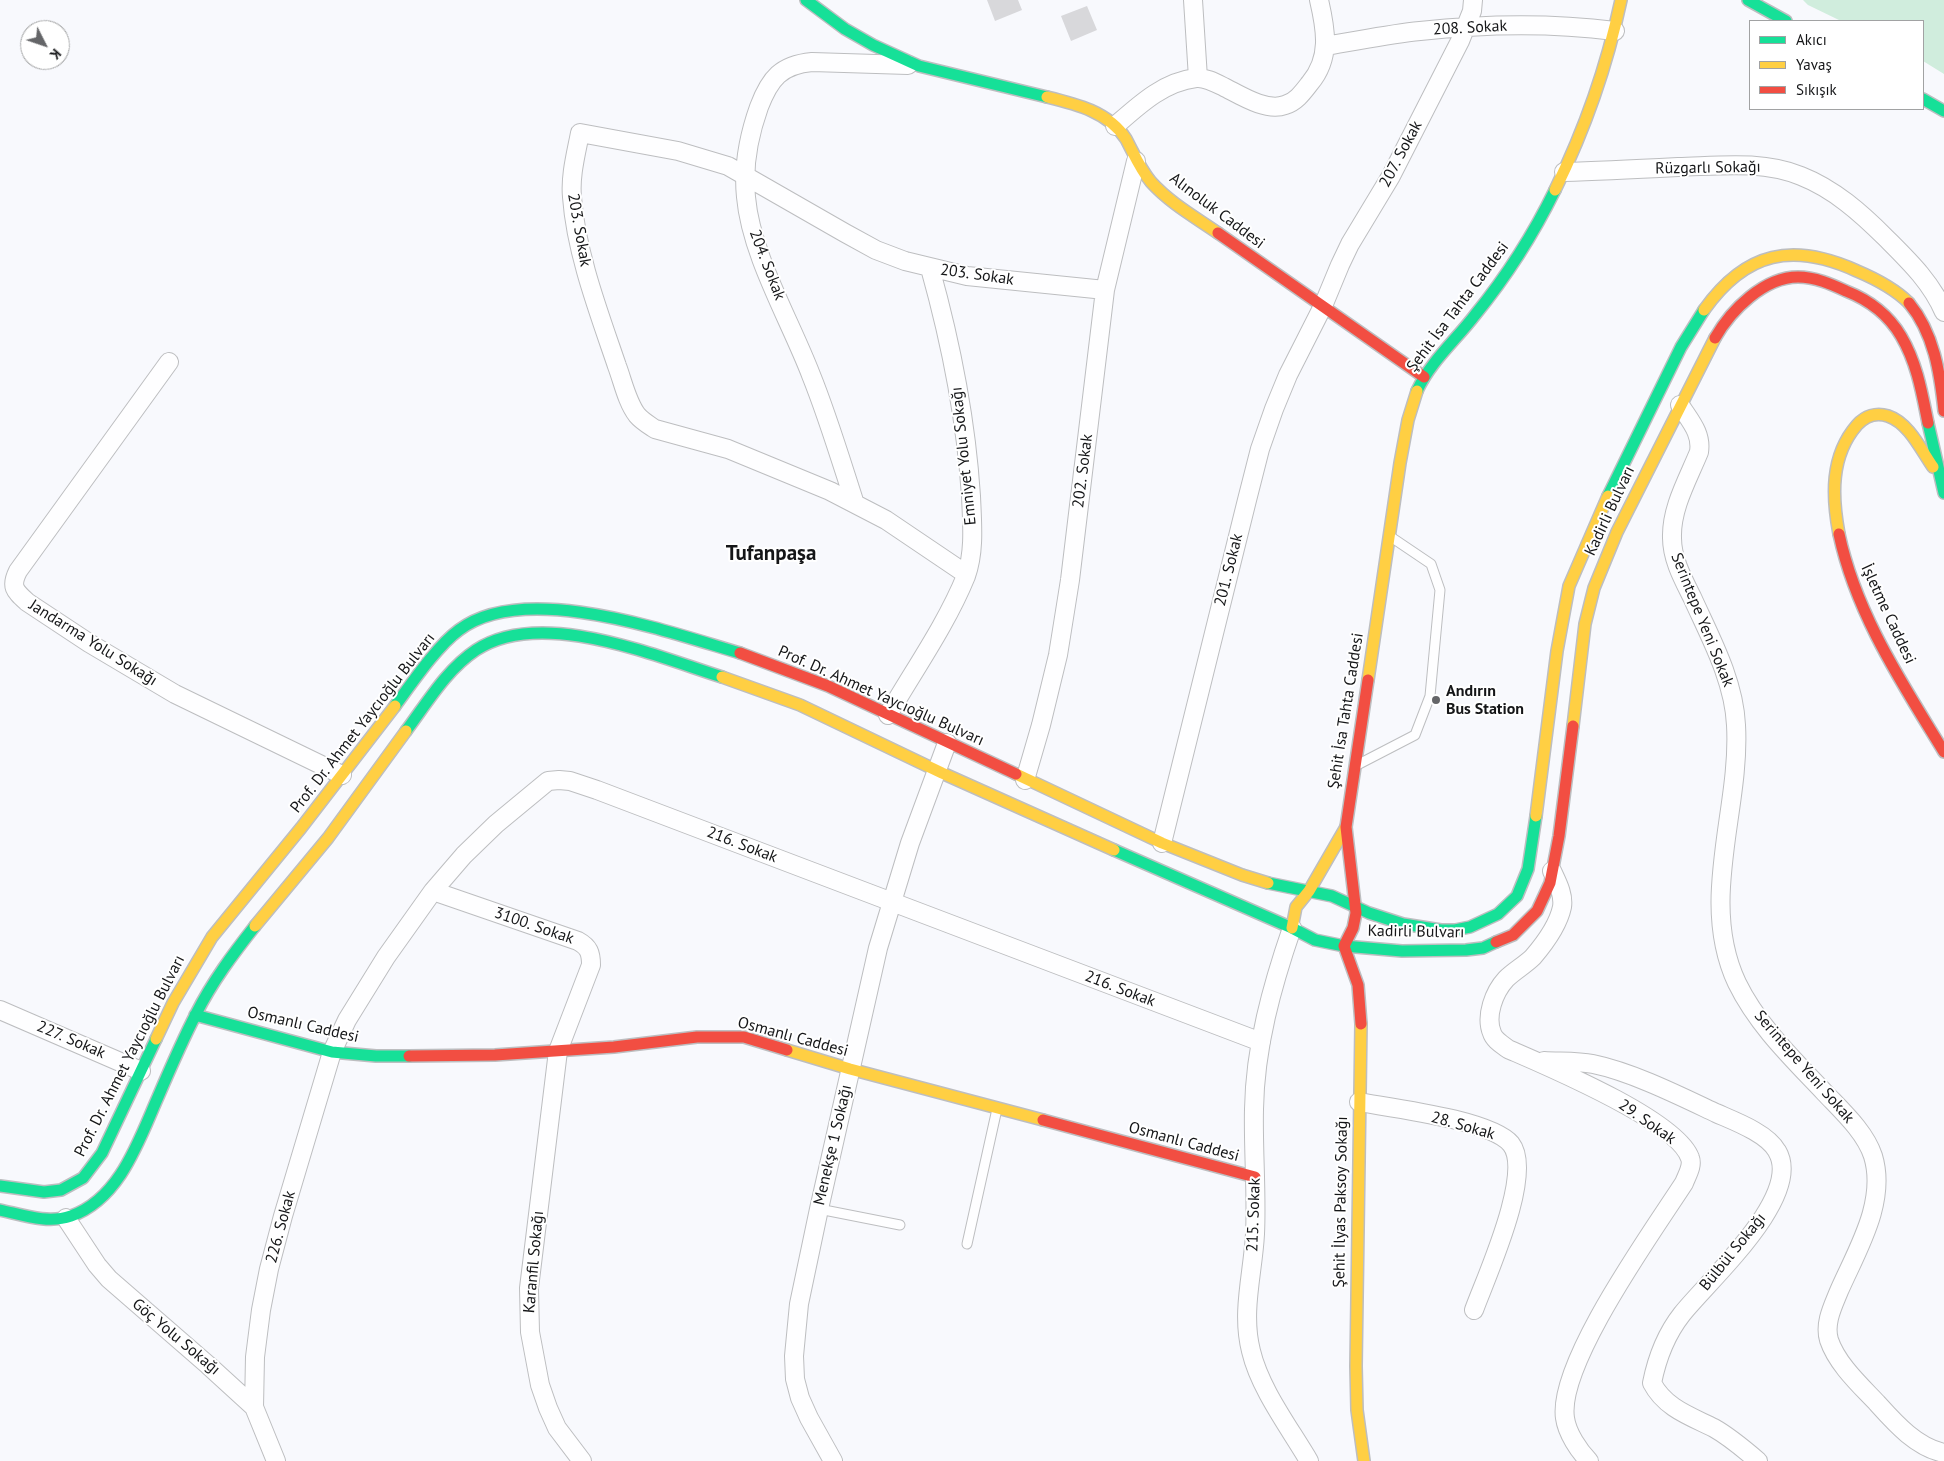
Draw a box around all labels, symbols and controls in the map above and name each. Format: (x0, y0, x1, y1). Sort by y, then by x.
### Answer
street label: 208. Sokak (1432, 16, 1508, 40)
north arrow (20, 20, 70, 70)
legend (1749, 20, 1924, 110)
text: Akıcı (1796, 30, 1827, 49)
text: K (46, 45, 65, 63)
text: Yavaş (1796, 55, 1832, 74)
text: Sıkışık (1796, 80, 1837, 99)
street label: 207. Sokak (1376, 118, 1426, 190)
street label: Rüzgarlı Sokağı (1655, 157, 1761, 179)
street label: Alınoluk Caddesi (1166, 169, 1268, 253)
street label: 203. Sokak (563, 192, 595, 268)
street label: 204. Sokak (745, 227, 789, 303)
street label: Şehit İsa Tahta Caddesi (1403, 238, 1513, 376)
street label: 203. Sokak (939, 260, 1015, 290)
street label: Emniyet Yolu Sokağı (947, 386, 981, 526)
street label: 202. Sokak (1069, 433, 1097, 509)
street label: Kadirli Bulvarı (1581, 463, 1639, 559)
street label: 201. Sokak (1211, 532, 1247, 608)
district label: Tufanpaşa (726, 541, 816, 567)
street label: Serintepe Yeni Sokak (1666, 550, 1738, 690)
street label: İşletme Caddesi (1856, 561, 1920, 667)
street label: Jandarma Yolu Sokağı (25, 596, 161, 690)
street label: Prof. Dr. Ahmet Yaycıoğlu Bulvarı (287, 629, 439, 817)
street label: Şehit İsa Tahta Caddesi (1324, 632, 1368, 790)
street label: Prof. Dr. Ahmet Yaycıoğlu Bulvarı (775, 642, 987, 750)
place label: Andırın Bus Station (1446, 681, 1524, 719)
marker: Andırın Bus Station (1430, 694, 1442, 706)
street label: 216. Sokak (704, 823, 780, 867)
street label: 3100. Sokak (492, 903, 576, 949)
street label: Kadirli Bulvarı (1367, 922, 1465, 942)
street label: Prof. Dr. Ahmet Yaycıoğlu Bulvarı (71, 952, 189, 1160)
street label: 216. Sokak (1082, 967, 1158, 1011)
street label: Osmanlı Caddesi (245, 1003, 361, 1047)
street label: Serintepe Yeni Sokak (1750, 1007, 1858, 1127)
street label: Osmanlı Caddesi (736, 1013, 850, 1061)
street label: 227. Sokak (34, 1017, 108, 1063)
street label: Menekşe 1 Sokağı (810, 1083, 856, 1207)
street label: 29. Sokak (1615, 1095, 1679, 1149)
street label: 28. Sokak (1429, 1108, 1497, 1144)
street label: Şehit İlyas Paksoy Sokağı (1330, 1116, 1352, 1288)
street label: Osmanlı Caddesi (1127, 1118, 1241, 1166)
street label: 215. Sokak (1243, 1178, 1265, 1252)
street label: 226. Sokak (262, 1189, 300, 1265)
street label: Bülbül Sokağı (1696, 1209, 1770, 1295)
street label: Karanfil Sokağı (520, 1210, 548, 1314)
street label: Göç Yolu Sokağı (128, 1295, 224, 1379)

